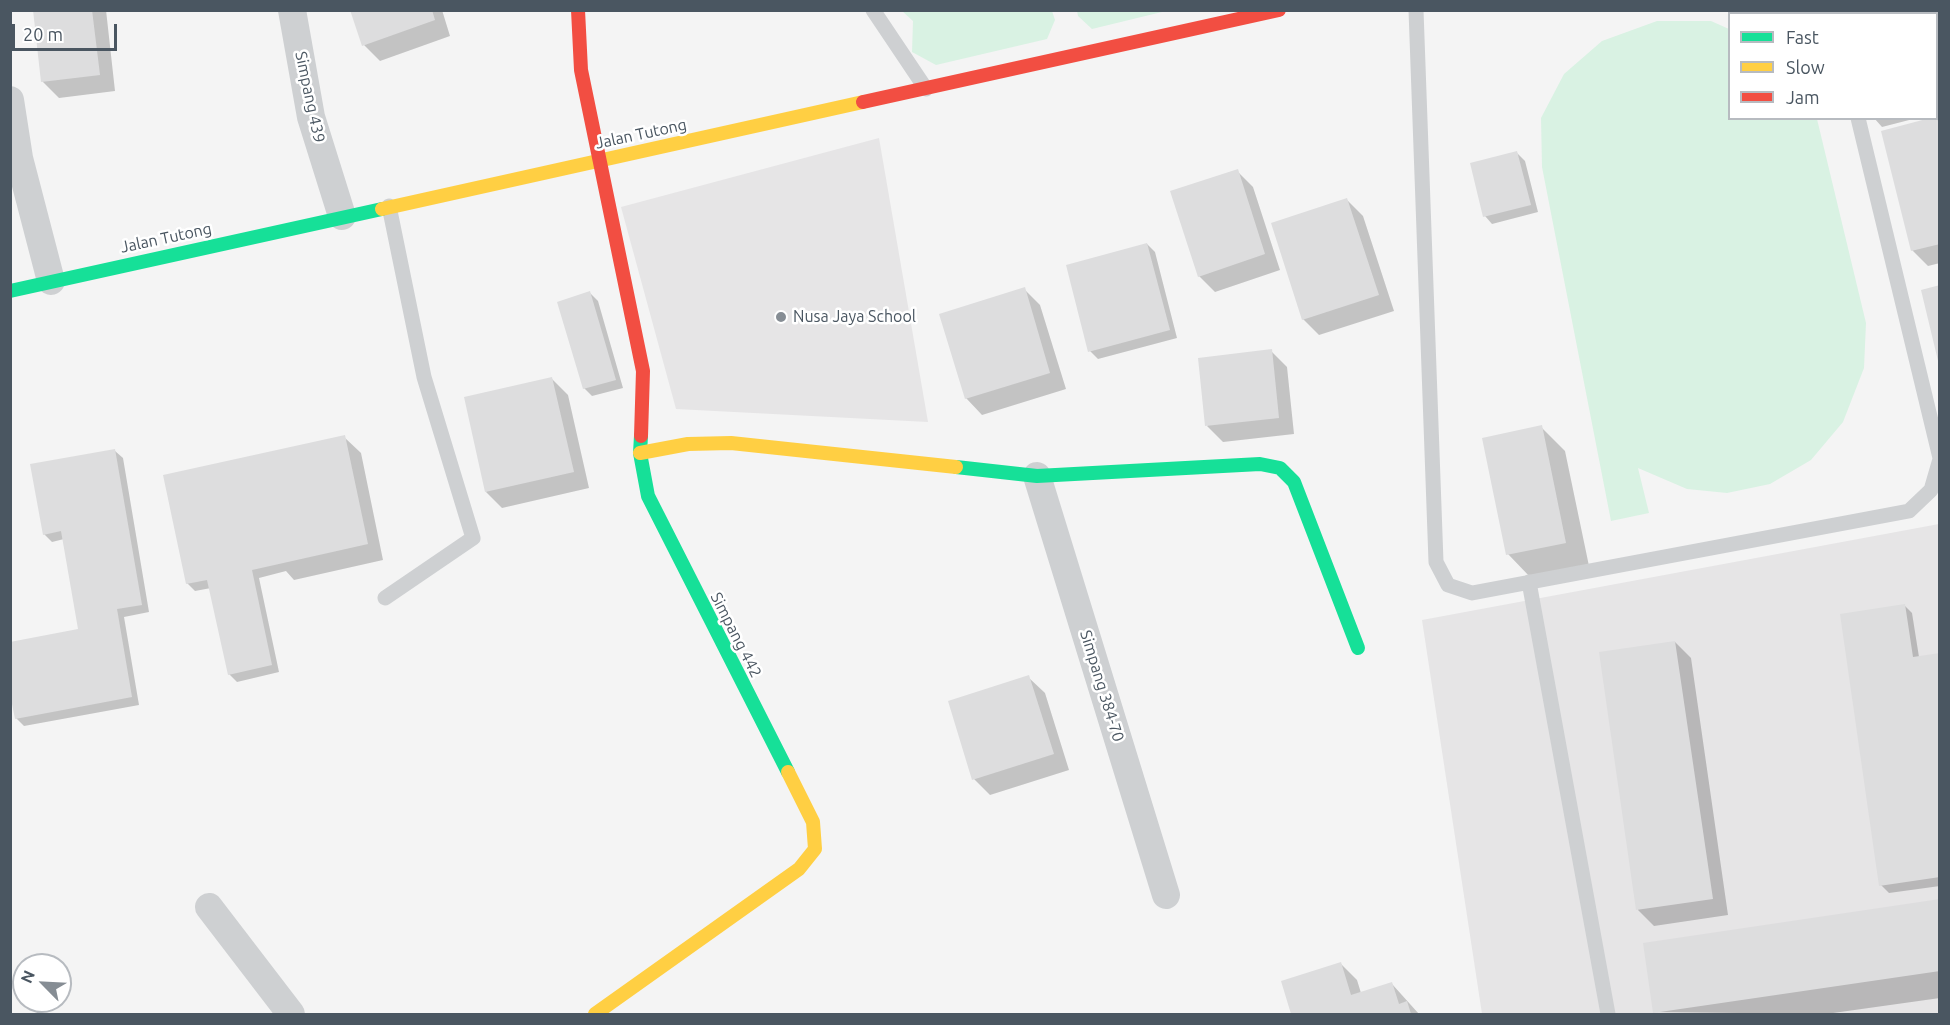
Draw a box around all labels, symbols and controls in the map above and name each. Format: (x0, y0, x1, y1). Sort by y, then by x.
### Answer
scale bar (15, 12, 120, 50)
legend (1728, 12, 1938, 120)
text: 20 m (23, 24, 63, 44)
text: Fast (1786, 27, 1819, 47)
street label: Simpang 439 (291, 50, 329, 144)
text: Slow (1786, 57, 1825, 77)
text: Jam (1786, 87, 1820, 107)
street label: Jalan Tutong (594, 115, 688, 153)
street label: Jalan Tutong (119, 219, 213, 257)
place label: Nusa Jaya School (793, 307, 916, 327)
marker: Nusa Jaya School (774, 310, 788, 324)
street label: Simpang 442 (706, 589, 766, 681)
street label: Simpang 384-70 (1076, 628, 1128, 744)
north arrow (12, 953, 72, 1013)
text: N (17, 967, 38, 986)

